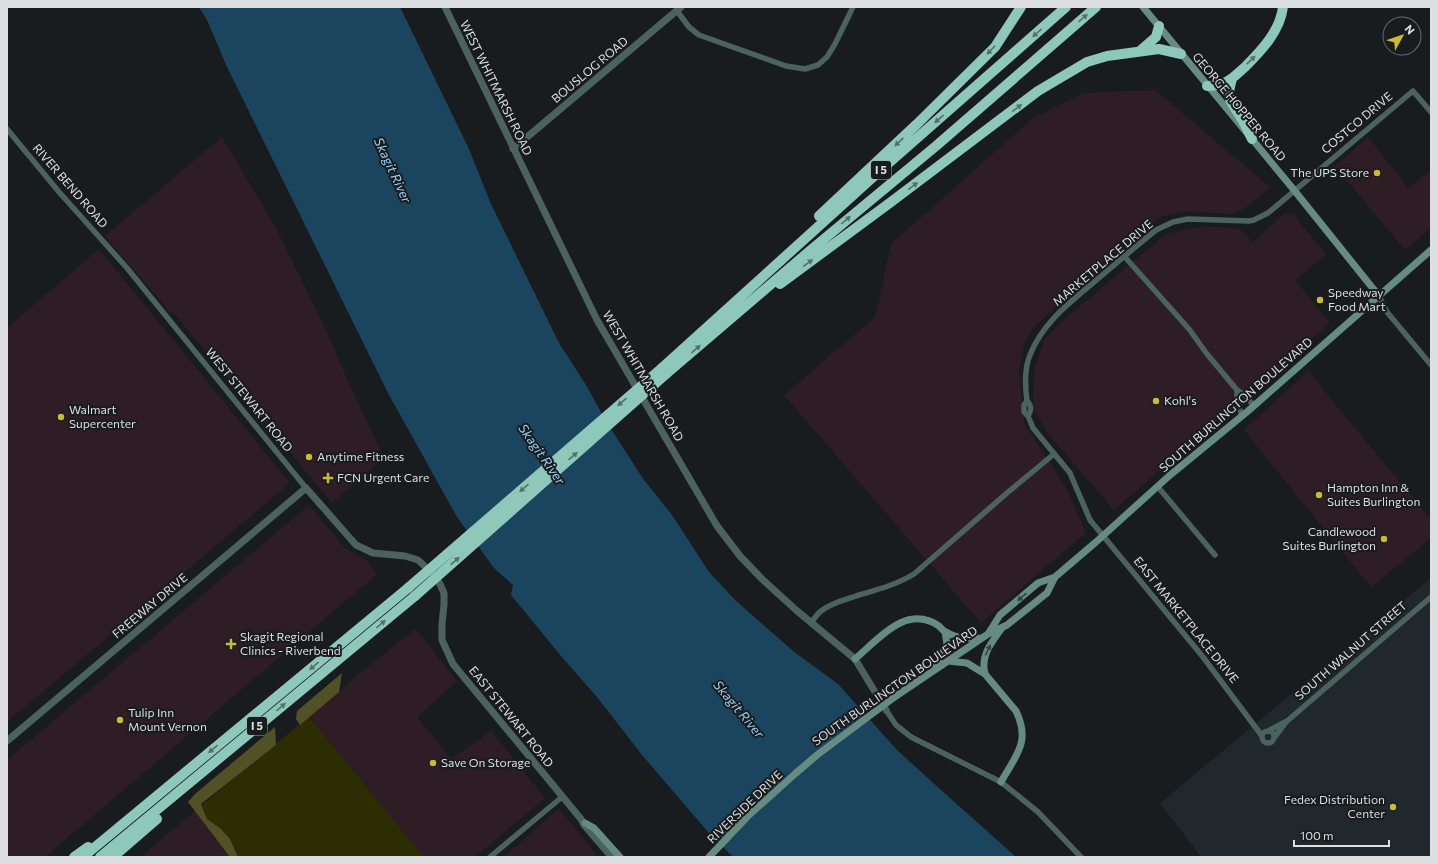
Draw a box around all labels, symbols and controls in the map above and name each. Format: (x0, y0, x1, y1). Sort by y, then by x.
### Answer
one-way arrow (1078, 13, 1088, 22)
north arrow (1382, 16, 1422, 56)
street label: WEST WHITMARSH ROAD (458, 18, 536, 158)
text: N (1402, 22, 1418, 37)
one-way arrow (1031, 28, 1042, 37)
street label: BOUSLOG ROAD (548, 33, 630, 105)
one-way arrow (986, 45, 996, 55)
street label: GEORGE HOPPER ROAD (1190, 49, 1289, 164)
one-way arrow (1246, 56, 1257, 65)
street label: COSTCO DRIVE (1318, 89, 1395, 156)
one-way arrow (1011, 104, 1022, 112)
one-way arrow (934, 114, 944, 123)
water label: Skagit River (371, 135, 415, 206)
one-way arrow (894, 137, 904, 146)
street label: RIVER BEND ROAD (31, 141, 111, 230)
road number: I 5 (871, 161, 891, 179)
place label: The UPS Store (1290, 165, 1369, 179)
marker: The UPS Store (1372, 168, 1382, 178)
one-way arrow (907, 182, 918, 190)
one-way arrow (840, 216, 851, 225)
street label: MARKETPLACE DRIVE (1050, 216, 1155, 308)
one-way arrow (803, 259, 814, 268)
place label: Speedway Food Mart (1328, 285, 1386, 313)
marker: Speedway Food Mart (1315, 295, 1325, 305)
street label: WEST WHITMARSH ROAD (601, 308, 687, 444)
street label: SOUTH BURLINGTON BOULEVARD (1156, 334, 1315, 475)
one-way arrow (691, 344, 701, 353)
street label: WEST STEWART ROAD (203, 345, 296, 454)
place label: Kohl's (1164, 393, 1197, 407)
marker: Kohl's (1151, 396, 1161, 406)
one-way arrow (617, 398, 627, 407)
place label: Walmart Supercenter (69, 402, 136, 430)
marker: Walmart Supercenter (56, 412, 66, 422)
water label: Skagit River (515, 421, 569, 488)
place label: Anytime Fitness (317, 449, 404, 463)
marker: Anytime Fitness (304, 452, 314, 462)
one-way arrow (568, 452, 579, 461)
place label: FCN Urgent Care (337, 470, 429, 484)
marker: FCN Urgent Care (322, 472, 334, 484)
place label: Hampton Inn & Suites Burlington (1327, 480, 1420, 508)
one-way arrow (518, 483, 529, 492)
marker: Hampton Inn & Suites Burlington (1314, 490, 1324, 500)
place label: Candlewood Suites Burlington (1283, 524, 1376, 552)
marker: Candlewood Suites Burlington (1379, 534, 1389, 544)
street label: EAST MARKETPLACE DRIVE (1131, 553, 1242, 685)
one-way arrow (449, 556, 460, 565)
street label: FREEWAY DRIVE (109, 570, 190, 641)
one-way arrow (1017, 592, 1027, 601)
street label: SOUTH WALNUT STREET (1292, 598, 1409, 703)
one-way arrow (376, 619, 386, 628)
street label: SOUTH BURLINGTON BOULEVARD (809, 622, 980, 748)
place label: Skagit Regional Clinics - Riverbend (240, 629, 341, 657)
marker: Skagit Regional Clinics - Riverbend (225, 638, 237, 650)
one-way arrow (985, 644, 991, 655)
one-way arrow (308, 662, 319, 671)
street label: EAST STEWART ROAD (467, 663, 557, 770)
water label: Skagit River (710, 677, 768, 742)
one-way arrow (276, 702, 286, 711)
place label: Tulip Inn Mount Vernon (128, 705, 207, 733)
marker: Tulip Inn Mount Vernon (115, 715, 125, 725)
road number: I 5 (247, 717, 267, 735)
one-way arrow (208, 745, 219, 754)
place label: Save On Storage (441, 755, 530, 769)
marker: Save On Storage (428, 758, 438, 768)
street label: RIVERSIDE DRIVE (704, 767, 785, 846)
place label: Fedex Distribution Center (1284, 792, 1385, 820)
marker: Fedex Distribution Center (1388, 802, 1398, 812)
scale bar (1294, 822, 1389, 848)
text: 100 m (1300, 828, 1334, 842)

